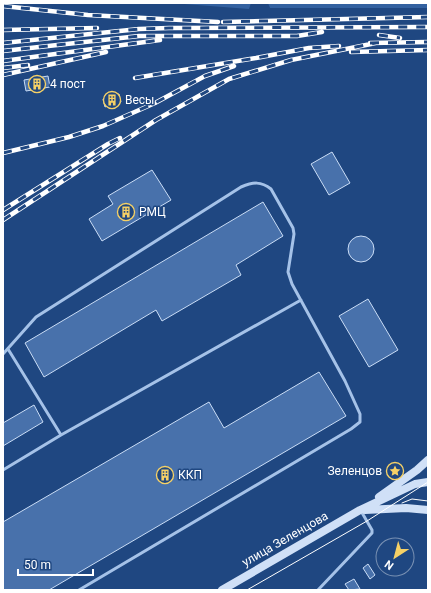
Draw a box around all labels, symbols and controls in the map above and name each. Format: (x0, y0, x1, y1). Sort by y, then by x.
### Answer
building icon: 4 пост (27, 74, 47, 94)
place label: 4 пост (50, 77, 86, 91)
building icon: Весы (102, 90, 122, 110)
place label: Весы (125, 93, 154, 107)
building icon: РМЦ (116, 202, 136, 222)
place label: РМЦ (139, 205, 166, 219)
place icon: Зеленцов (385, 461, 405, 481)
place label: Зеленцов (327, 464, 382, 478)
building icon: ККП (155, 465, 175, 485)
place label: ККП (178, 468, 202, 482)
street label: улица Зеленцова (240, 509, 330, 569)
north arrow (375, 537, 415, 577)
scale bar (18, 551, 93, 577)
text: N (382, 557, 396, 572)
text: 50 m (24, 558, 51, 572)

